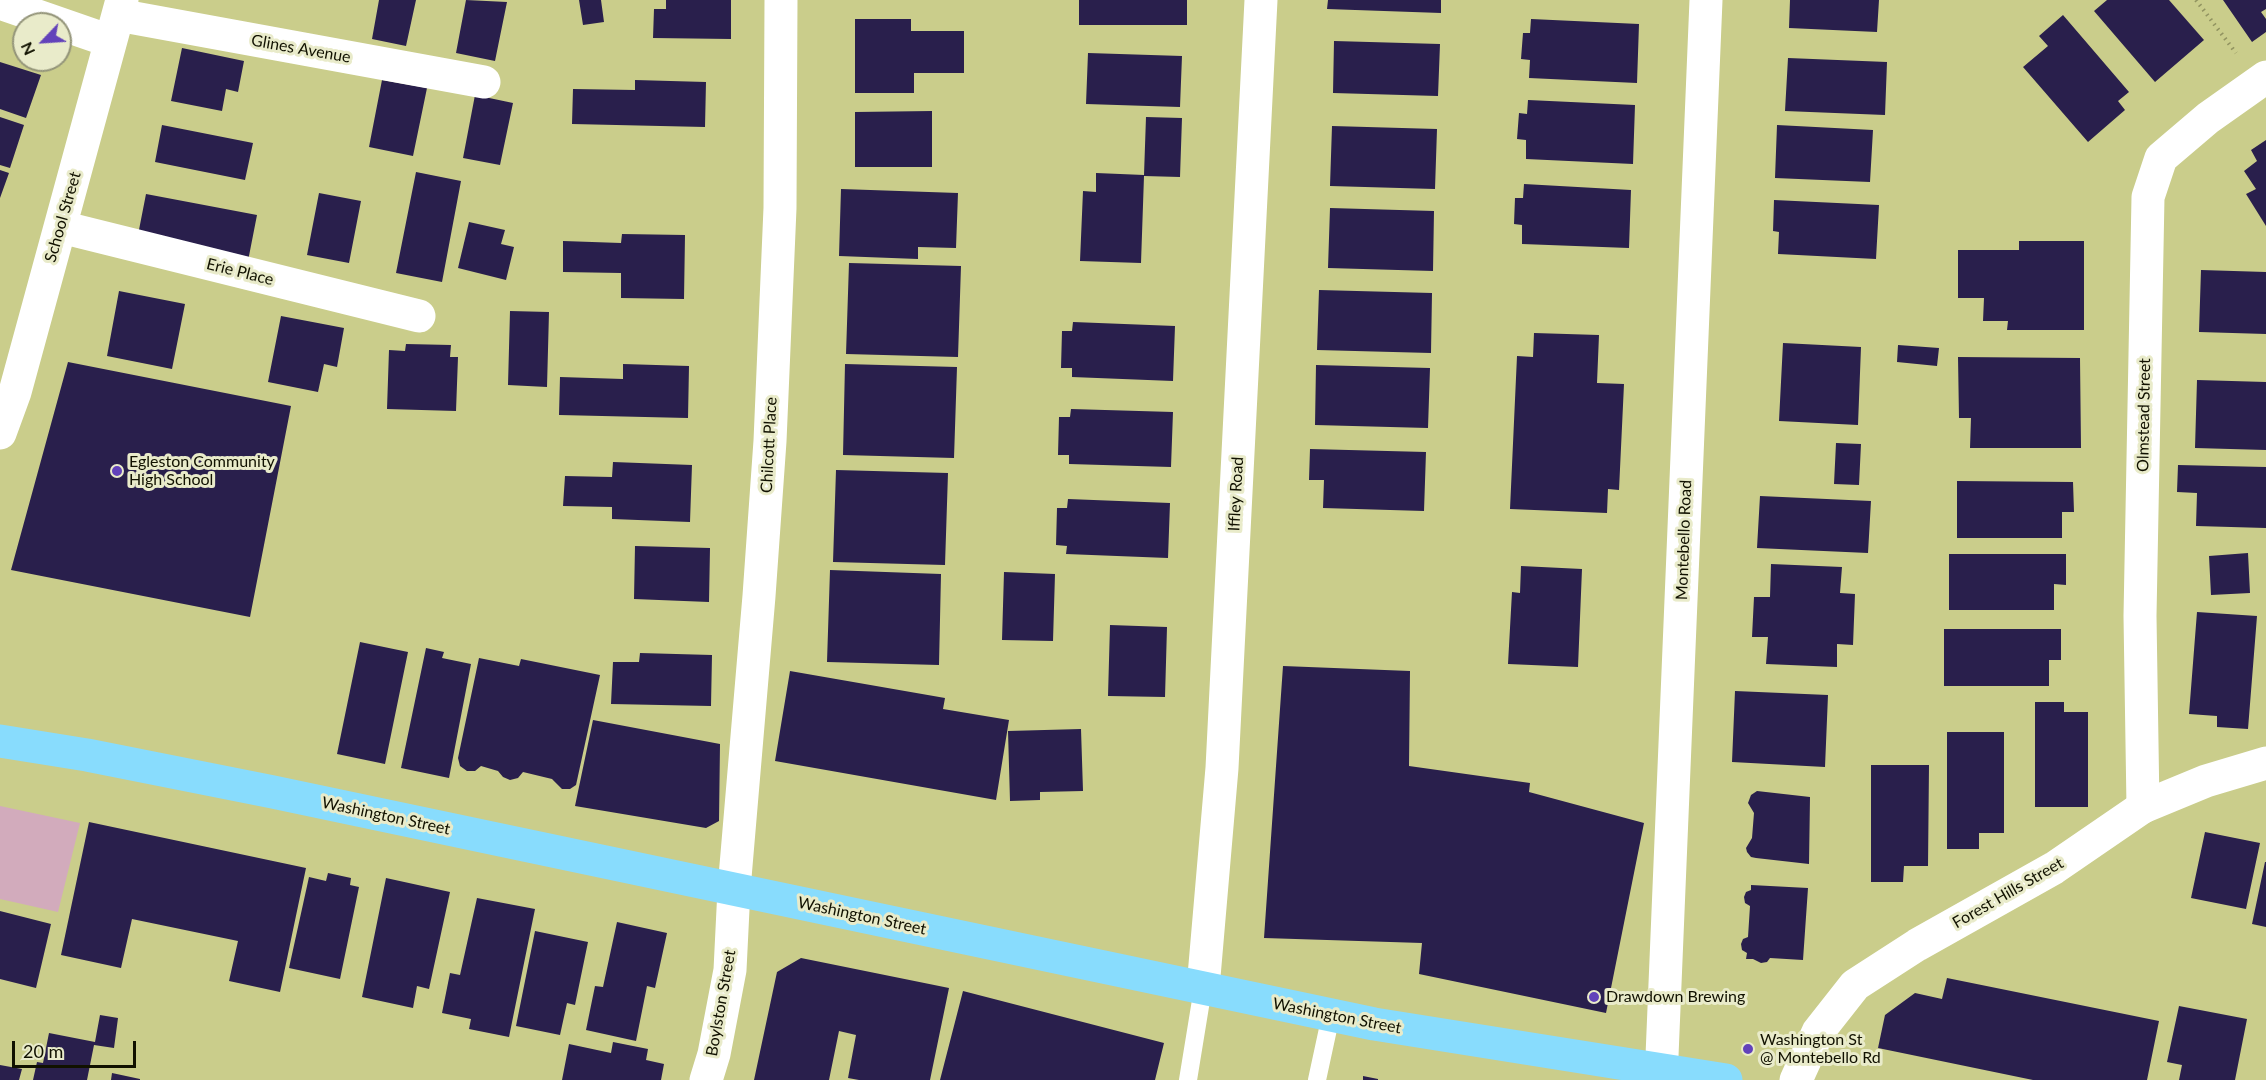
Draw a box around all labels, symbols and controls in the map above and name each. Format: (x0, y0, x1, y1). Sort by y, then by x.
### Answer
north arrow (12, 12, 72, 72)
street label: Glines Avenue (250, 31, 352, 67)
text: N (16, 39, 38, 59)
street label: School Street (41, 169, 85, 265)
street label: Erie Place (204, 254, 276, 290)
street label: Olmstead Street (2133, 358, 2155, 472)
street label: Chilcott Place (757, 397, 781, 493)
place label: Egleston Community High School (129, 452, 275, 490)
street label: Iffley Road (1224, 456, 1248, 532)
marker: Egleston Community High School (110, 464, 124, 478)
street label: Montebello Road (1672, 480, 1696, 600)
street label: Washington Street (320, 793, 452, 839)
street label: Forest Hills Street (1949, 853, 2067, 933)
street label: Washington Street (796, 893, 928, 939)
street label: Boylston Street (702, 948, 740, 1058)
place label: Drawdown Brewing (1606, 987, 1745, 1007)
marker: Drawdown Brewing (1587, 990, 1601, 1004)
street label: Washington Street (1271, 994, 1403, 1038)
scale bar (15, 1029, 140, 1067)
place label: Washington St @ Montebello Rd (1760, 1030, 1881, 1068)
text: 20 m (23, 1040, 63, 1062)
marker: Washington St @ Montebello Rd (1741, 1042, 1755, 1056)

